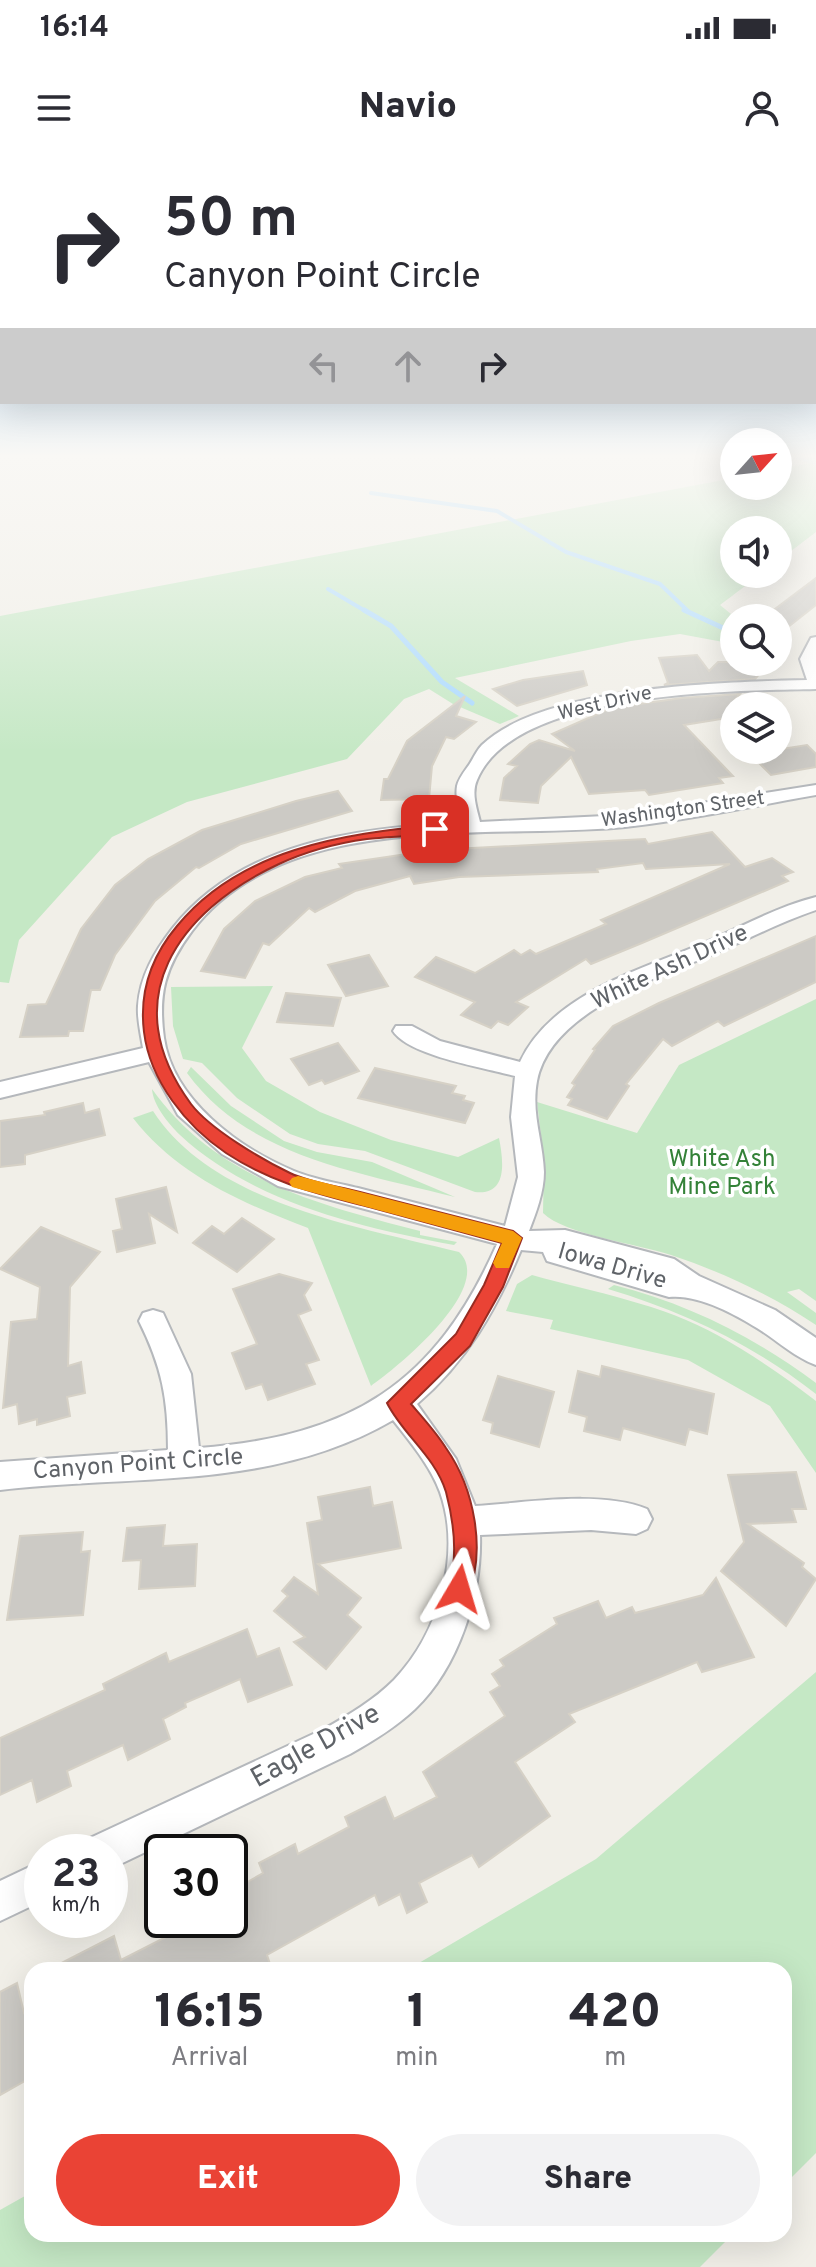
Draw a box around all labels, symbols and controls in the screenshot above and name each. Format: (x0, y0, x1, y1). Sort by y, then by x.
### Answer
text: 16:14 (40, 10, 109, 47)
text: Navio (359, 85, 457, 131)
icon: menu (32, 86, 76, 130)
icon: person (740, 86, 784, 130)
text: 50 m (164, 186, 298, 256)
icon: right (32, 192, 136, 296)
text: Canyon Point Circle (164, 255, 481, 301)
icon: left (302, 344, 346, 388)
icon: ahead (386, 344, 430, 388)
icon: right (470, 344, 514, 388)
north arrow (720, 428, 792, 500)
map controls (720, 428, 792, 764)
button: sound (720, 516, 792, 588)
button: search (720, 604, 792, 676)
street label: West Drive (555, 681, 655, 727)
button: layers (720, 692, 792, 764)
street label: Washington Street (600, 786, 766, 834)
pin (401, 795, 469, 863)
icon: arrive (413, 807, 457, 851)
street label: White Ash Drive (587, 919, 753, 1017)
park label: White Ash Mine Park (668, 1145, 776, 1203)
street label: Iowa Drive (554, 1237, 670, 1297)
street label: Canyon Point Circle (32, 1443, 244, 1487)
position arrow (417, 1547, 501, 1631)
street label: Eagle Drive (245, 1697, 387, 1797)
speed limit sign: 30 (144, 1834, 248, 1938)
text: 23 (52, 1851, 100, 1901)
text: km/h (52, 1893, 100, 1919)
text: 16:15 (155, 1984, 265, 2044)
text: 1 (407, 1984, 427, 2044)
text: 420 (569, 1984, 661, 2044)
text: Arrival (171, 2042, 248, 2075)
text: min (395, 2042, 439, 2075)
text: m (604, 2042, 626, 2075)
button: Exit (56, 2134, 400, 2226)
button: Share (416, 2134, 760, 2226)

